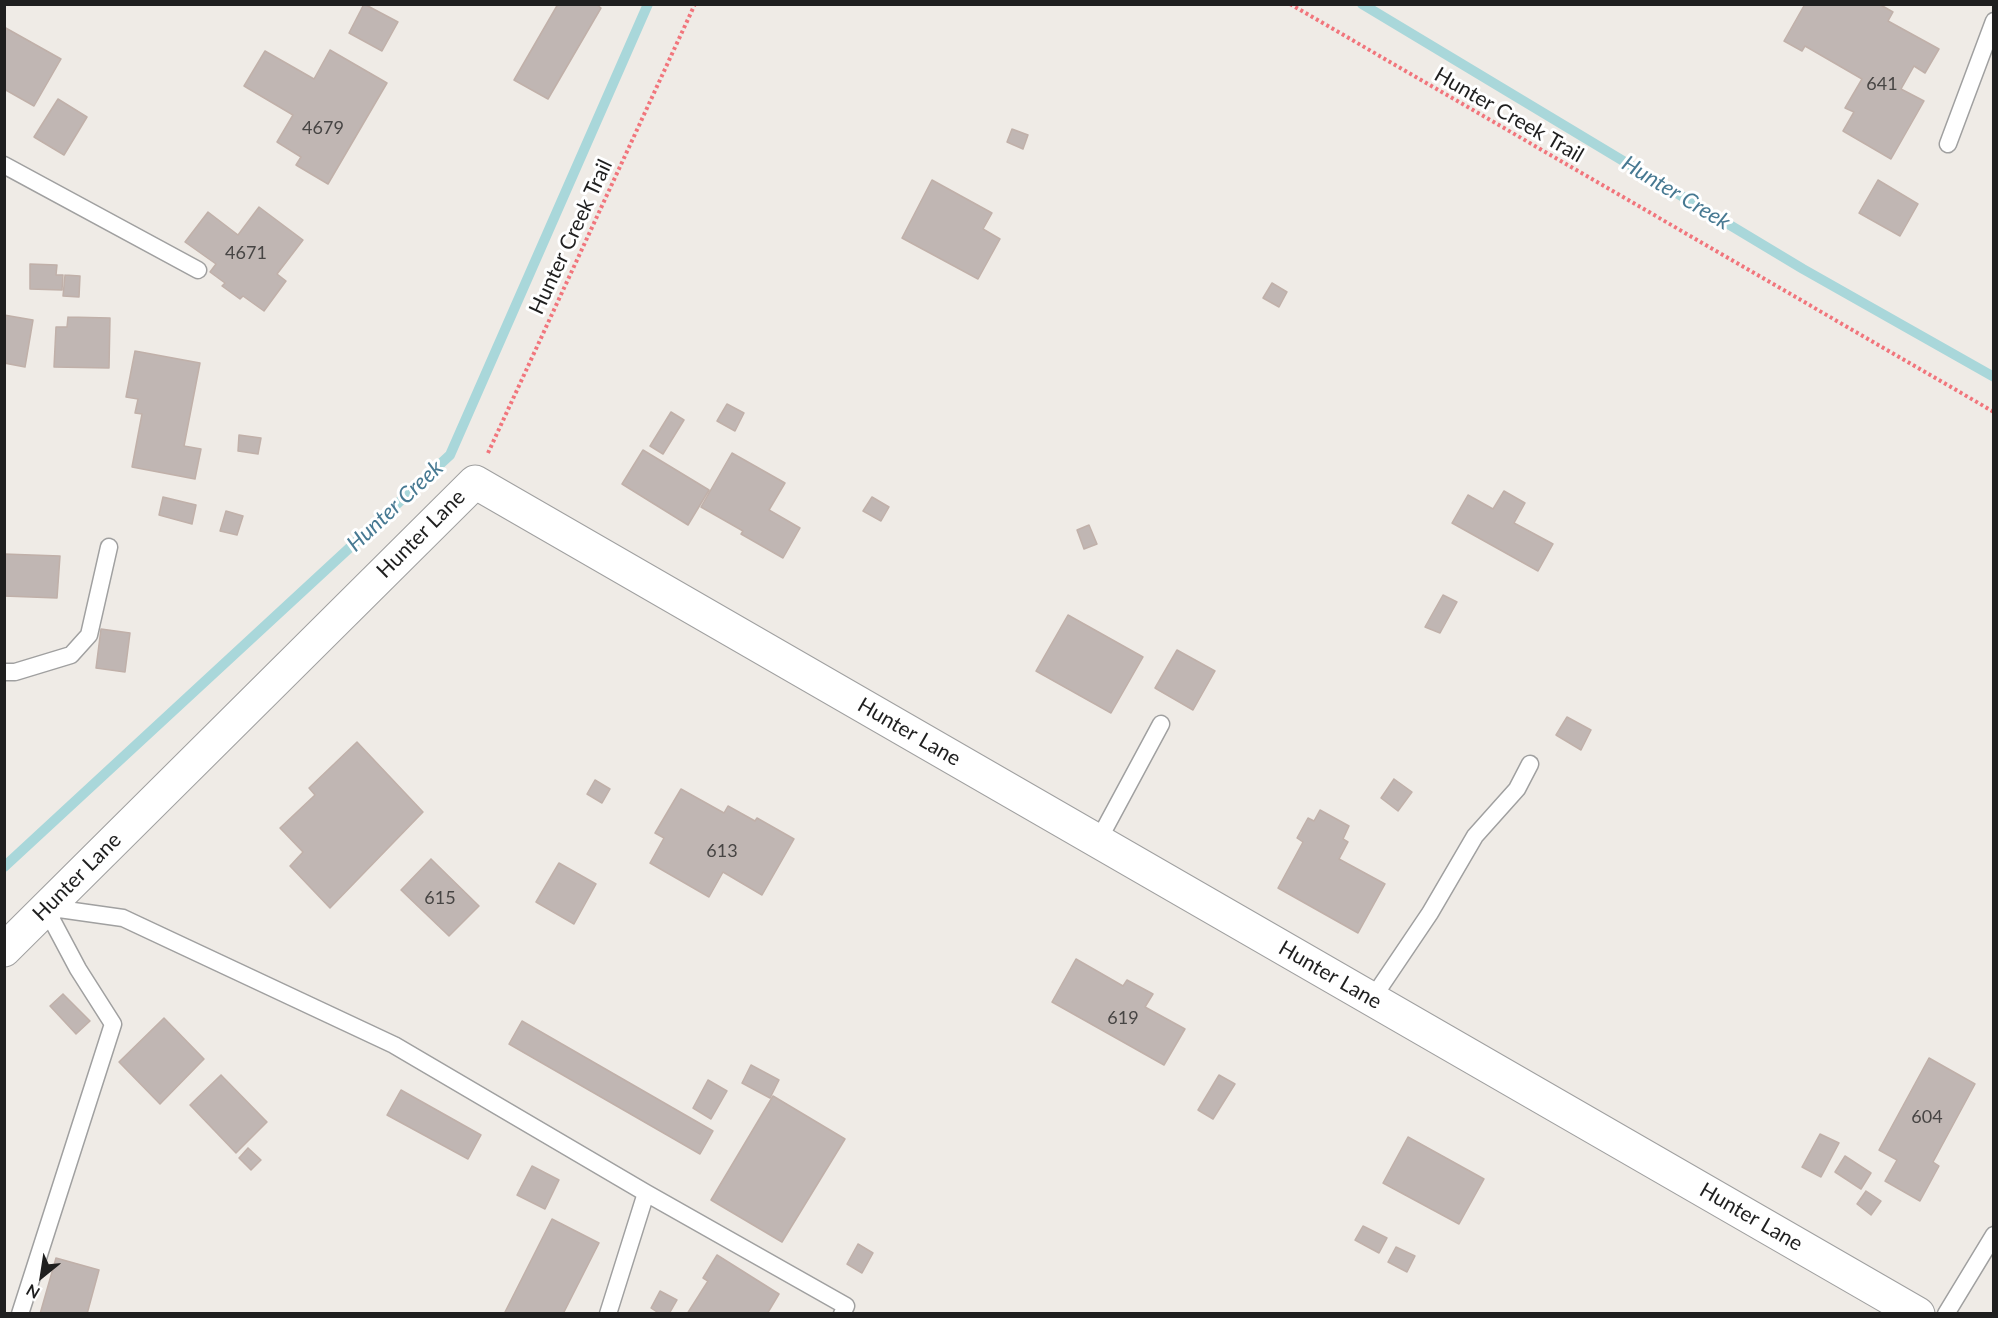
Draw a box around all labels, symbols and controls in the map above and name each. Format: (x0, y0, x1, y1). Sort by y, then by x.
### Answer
street label: Hunter Creek Trail (1430, 62, 1588, 168)
house number: 641 (1866, 73, 1898, 95)
house number: 4679 (302, 117, 344, 139)
water label: Hunter Creek (1617, 150, 1735, 236)
street label: Hunter Creek Trail (524, 155, 618, 319)
house number: 4671 (225, 242, 267, 264)
water label: Hunter Creek (342, 455, 448, 557)
street label: Hunter Lane (372, 485, 470, 583)
street label: Hunter Lane (853, 692, 965, 772)
street label: Hunter Lane (28, 828, 126, 926)
house number: 613 (706, 840, 738, 862)
house number: 615 (424, 887, 456, 909)
street label: Hunter Lane (1274, 935, 1386, 1015)
house number: 619 (1107, 1007, 1139, 1029)
house number: 604 (1911, 1106, 1943, 1128)
street label: Hunter Lane (1695, 1177, 1807, 1257)
north arrow (12, 1246, 72, 1306)
text: N (23, 1281, 43, 1303)

